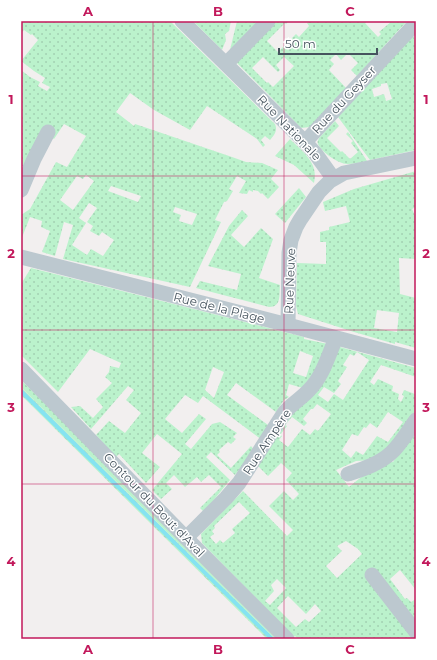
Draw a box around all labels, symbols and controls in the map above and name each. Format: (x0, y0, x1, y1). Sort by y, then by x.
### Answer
text: A (82, 3, 94, 19)
text: B (213, 3, 223, 19)
text: C (345, 3, 355, 19)
scale bar (279, 30, 377, 56)
text: 50 m (285, 36, 316, 51)
street label: Rue du Geyser (308, 62, 379, 137)
text: 1 (8, 91, 14, 107)
text: 1 (423, 91, 429, 107)
street label: Rue Nationale (254, 92, 324, 164)
text: 2 (7, 245, 15, 261)
text: 2 (422, 245, 430, 261)
street label: Rue Neuve (281, 248, 298, 314)
street label: Rue de la Plage (172, 289, 266, 326)
text: 3 (6, 399, 15, 415)
text: 3 (421, 399, 430, 415)
street label: Rue Ampère (239, 406, 294, 477)
street label: Contour du Bout d'Aval (101, 449, 208, 560)
text: 4 (7, 553, 16, 569)
text: 4 (422, 553, 431, 569)
text: A (82, 641, 94, 657)
text: B (213, 641, 223, 657)
text: C (345, 641, 355, 657)

